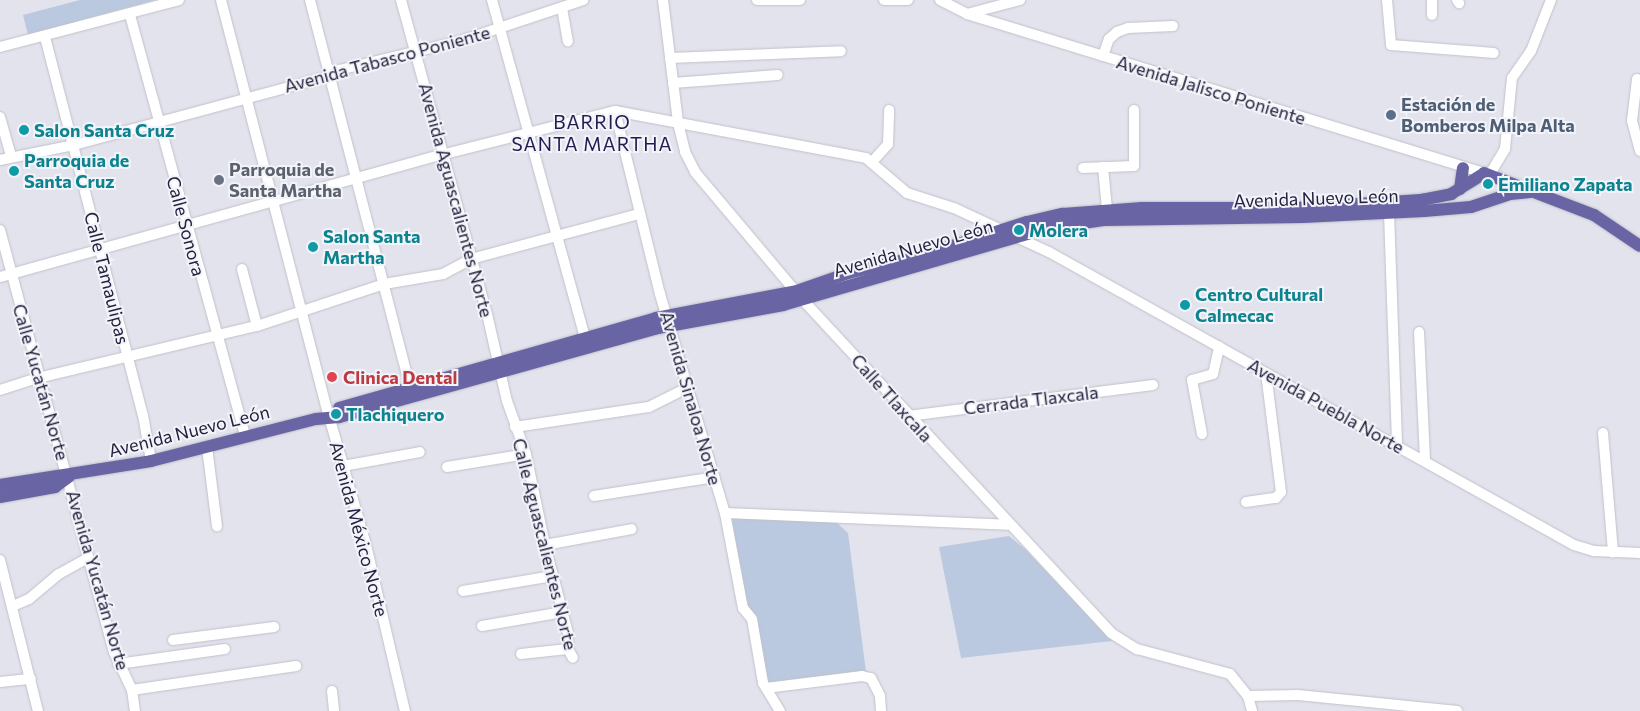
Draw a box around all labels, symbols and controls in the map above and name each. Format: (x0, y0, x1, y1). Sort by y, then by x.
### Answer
street label: Avenida Tabasco Poniente (282, 21, 492, 97)
street label: Avenida Jalisco Poniente (1114, 51, 1308, 129)
street label: Avenida Aguascalientes Norte (414, 80, 498, 320)
place label: Estación de Bomberos Milpa Alta (1401, 94, 1575, 136)
marker: Estación de Bomberos Milpa Alta (1385, 109, 1397, 121)
district label: BARRIO SANTA MARTHA (510, 111, 674, 155)
place label: Salon Santa Cruz (34, 119, 174, 141)
marker: Salon Santa Cruz (18, 124, 30, 136)
place label: Parroquia de Santa Cruz (24, 150, 129, 192)
place label: Parroquia de Santa Martha (229, 159, 342, 202)
marker: Parroquia de Santa Cruz (8, 165, 20, 177)
place label: Emiliano Zapata (1498, 173, 1633, 195)
street label: Calle Sonora (162, 174, 210, 278)
marker: Parroquia de Santa Martha (213, 174, 225, 186)
marker: Emiliano Zapata (1482, 178, 1494, 190)
street label: Avenida Nuevo León (1233, 184, 1399, 212)
street label: Calle Tamaulipas (80, 209, 134, 347)
street label: Avenida Nuevo León (831, 215, 995, 281)
place label: Molera (1029, 219, 1088, 241)
marker: Molera (1013, 224, 1025, 236)
place label: Salon Santa Martha (323, 226, 421, 268)
marker: Salon Santa Martha (307, 241, 319, 253)
place label: Centro Cultural Calmecac (1195, 284, 1323, 326)
marker: Centro Cultural Calmecac (1179, 299, 1191, 311)
street label: Calle Yucatán Norte (8, 301, 74, 463)
street label: Avenida Sinaloa Norte (656, 309, 726, 487)
street label: Calle Tlaxcala (847, 350, 937, 446)
street label: Avenida Puebla Norte (1244, 354, 1408, 458)
place label: Clinica Dental (343, 366, 457, 388)
marker: Clinica Dental (325, 370, 339, 384)
street label: Cerrada Tlaxcala (962, 381, 1100, 419)
street label: Avenida Nuevo León (106, 401, 272, 461)
place label: Tlachiquero (346, 403, 444, 425)
marker: Tlachiquero (330, 408, 342, 420)
street label: Calle Aguascalientes Norte (508, 436, 582, 652)
street label: Avenida México Norte (325, 439, 393, 619)
street label: Avenida Yucatán Norte (62, 488, 134, 672)

